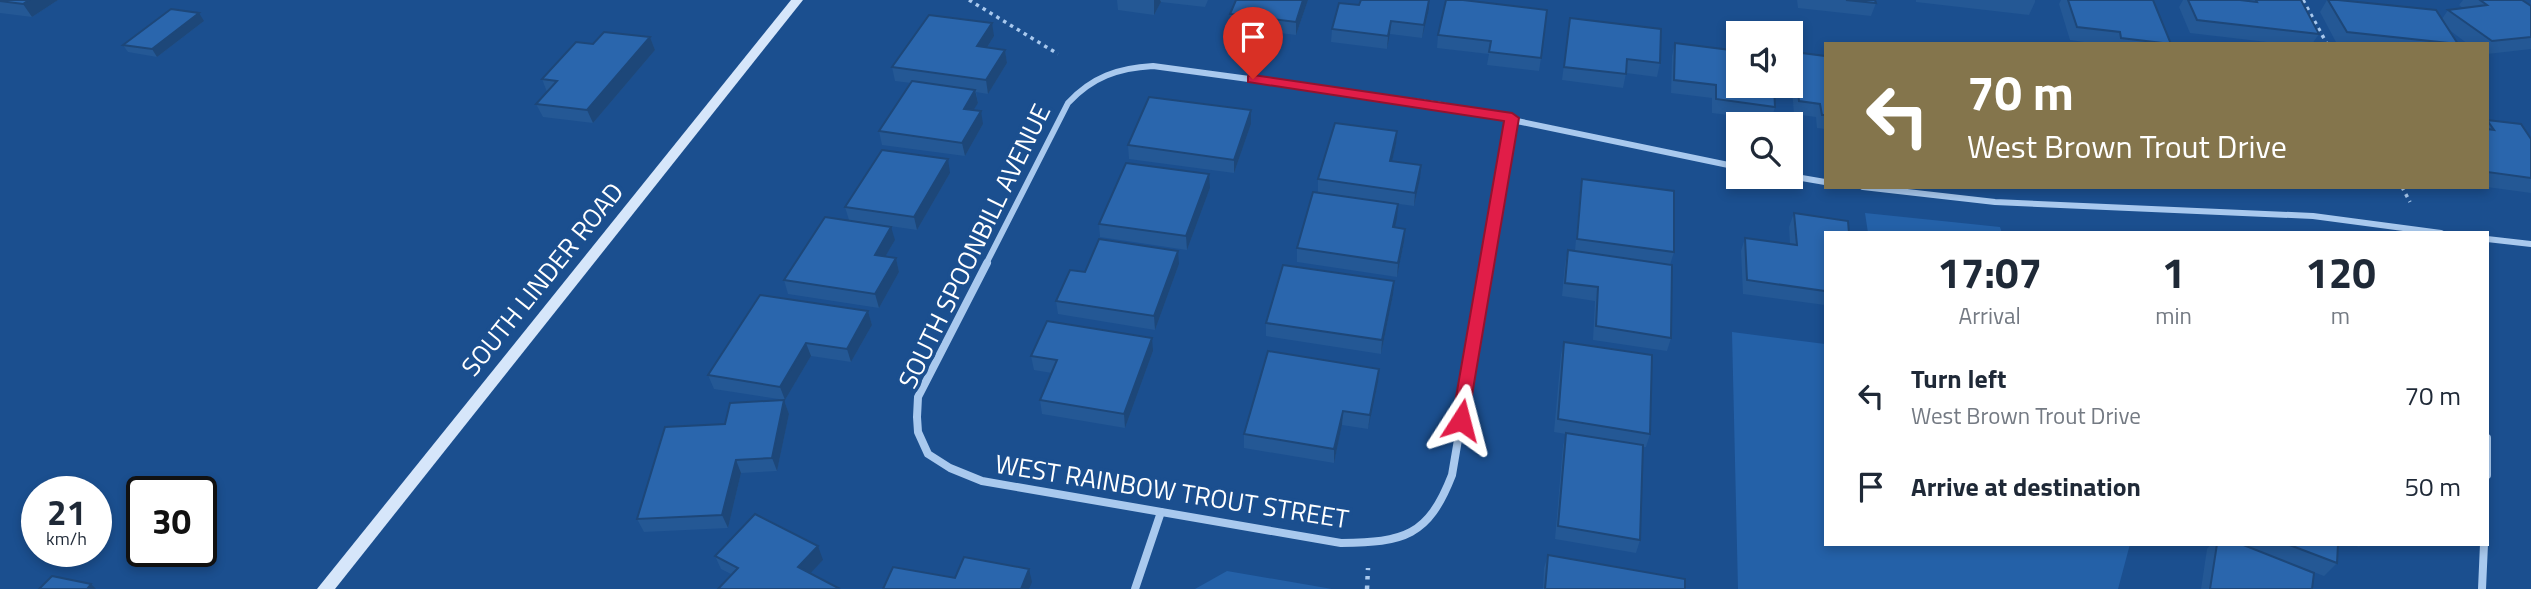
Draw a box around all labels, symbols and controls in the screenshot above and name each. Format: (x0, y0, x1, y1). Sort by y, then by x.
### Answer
pin (1223, 7, 1283, 79)
icon: arrive (1234, 18, 1272, 56)
map controls (1726, 21, 1803, 189)
button: sound (1726, 21, 1803, 98)
text: 70 m (1967, 54, 2074, 129)
icon: left (1852, 70, 1943, 161)
street label: SOUTH SPOONBILL AVENUE (888, 97, 1060, 395)
button: search (1726, 112, 1803, 189)
text: West Brown Trout Drive (1967, 122, 2287, 170)
street label: SOUTH LINDER ROAD (452, 174, 632, 384)
text: 17:07 (1937, 240, 2042, 304)
text: 1 (2162, 240, 2185, 304)
text: 120 (2305, 240, 2376, 304)
text: Arrival (1958, 298, 2021, 333)
text: min (2155, 298, 2192, 333)
text: m (2331, 298, 2350, 333)
text: Turn left (1911, 359, 2006, 398)
text: 70 m (2404, 376, 2461, 415)
icon: left (1852, 377, 1890, 415)
position arrow (1424, 383, 1498, 457)
text: West Brown Trout Drive (1911, 398, 2141, 433)
street label: WEST RAINBOW TROUT STREET (993, 444, 1352, 538)
text: Arrive at destination (1911, 467, 2141, 506)
text: 50 m (2404, 467, 2461, 506)
icon: arrive (1852, 468, 1890, 506)
speed limit sign: 30 (126, 476, 217, 567)
text: 21 (47, 485, 86, 539)
text: km/h (46, 525, 87, 552)

